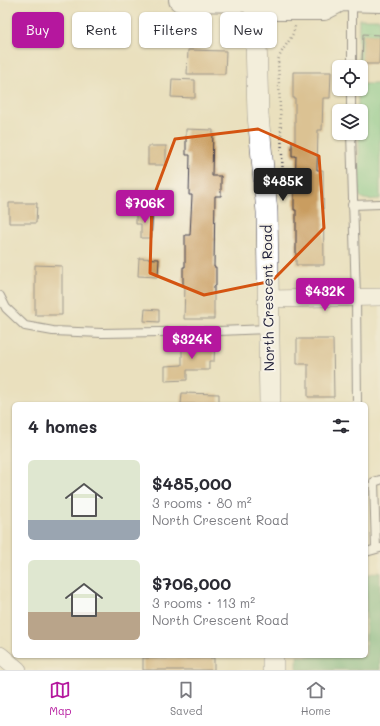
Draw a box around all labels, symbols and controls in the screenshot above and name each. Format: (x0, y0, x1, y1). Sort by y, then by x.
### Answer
chip: Buy (12, 12, 64, 48)
chip: Rent (72, 12, 131, 48)
chip: Filters (139, 12, 212, 48)
chip: New (220, 12, 277, 48)
map controls (332, 60, 368, 140)
button: locate (332, 60, 368, 96)
button: layers (332, 104, 368, 140)
pin: $485K (255, 168, 311, 202)
text: $485K (263, 172, 303, 189)
pin: $706K (117, 190, 173, 224)
text: $706K (125, 194, 165, 211)
street label: North Crescent Road (257, 224, 278, 372)
pin: $432K (297, 278, 353, 312)
text: $432K (305, 282, 345, 299)
pin: $324K (164, 326, 220, 360)
text: $324K (172, 330, 212, 347)
text: 4 homes (28, 415, 97, 437)
icon: filters (330, 415, 352, 437)
text: $485,000 (152, 472, 232, 494)
icon: home (60, 476, 108, 524)
text: 3 rooms · 80 m² (152, 494, 252, 511)
text: North Crescent Road (152, 511, 288, 528)
text: $706,000 (152, 572, 231, 594)
icon: home (60, 576, 108, 624)
text: 3 rooms · 113 m² (152, 594, 255, 611)
text: North Crescent Road (152, 611, 288, 628)
tab: Map (49, 679, 72, 718)
tab: Saved (170, 679, 203, 718)
tab: Home (301, 679, 331, 718)

